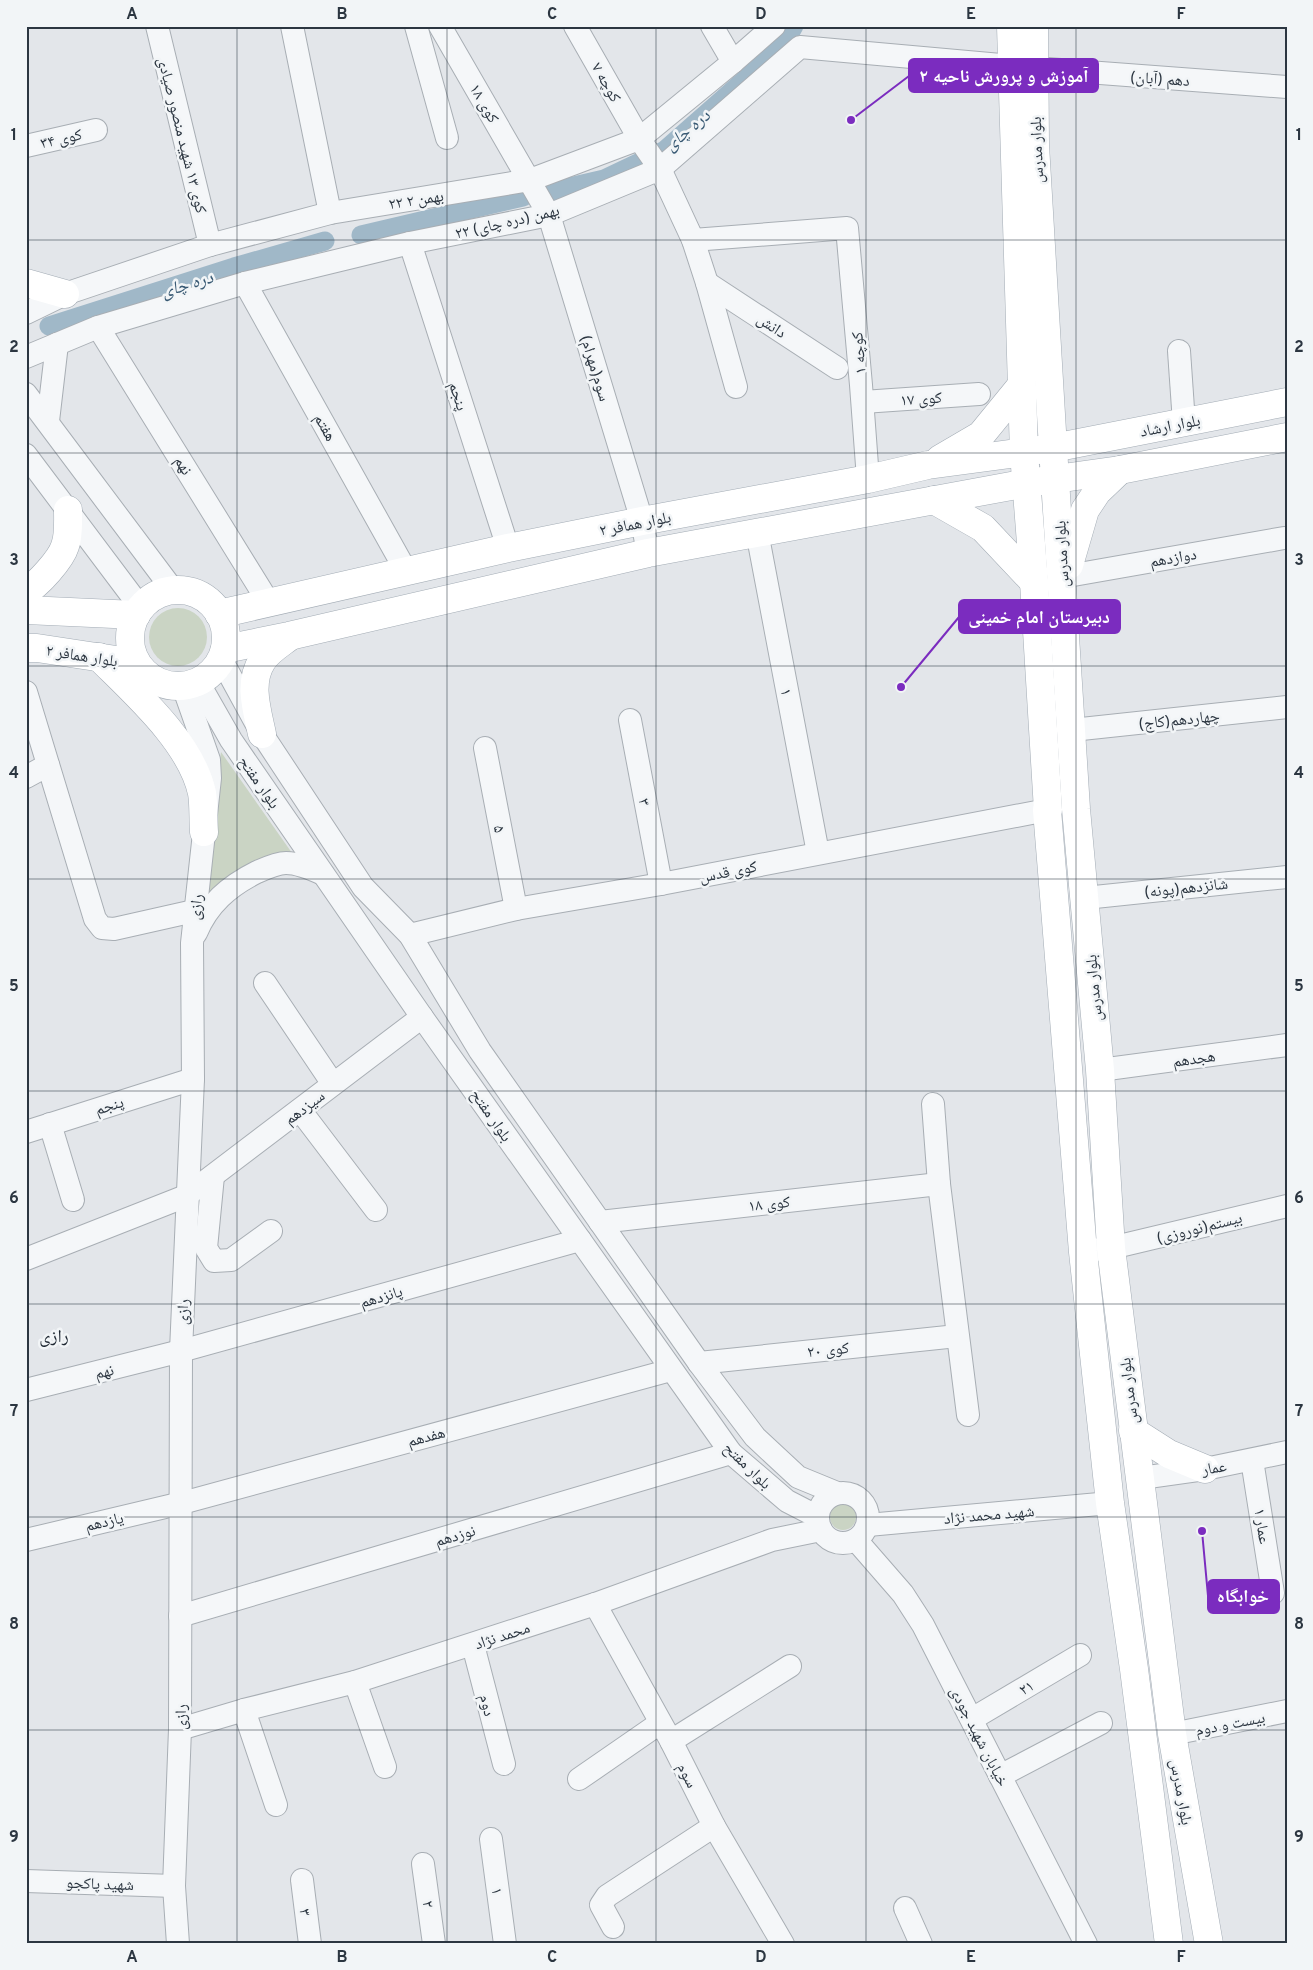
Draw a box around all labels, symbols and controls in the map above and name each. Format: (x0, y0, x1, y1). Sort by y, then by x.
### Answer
text: A (126, 5, 138, 25)
text: B (336, 5, 348, 25)
text: C (547, 5, 557, 25)
text: D (755, 5, 767, 25)
text: E (966, 5, 976, 25)
text: F (1176, 5, 1186, 25)
street label: کوی ۱۳ شهید منصور صیادی (152, 55, 210, 216)
callout: آموزش و پرورش ناحیه ۲ (909, 59, 1098, 92)
street label: کوچه ۷ (586, 60, 625, 107)
text: آموزش و پرورش ناحیه ۲ (920, 66, 1088, 89)
street label: دهم (آبان) (1129, 68, 1190, 92)
street label: کوی ۱۸ (464, 81, 503, 128)
water label: دره چای (660, 105, 716, 157)
street label: بلوار مدرس (1027, 116, 1049, 184)
street label: کوی ۳۴ (39, 125, 85, 154)
text: 1 (11, 126, 17, 146)
text: 1 (1296, 126, 1302, 146)
street label: ۲۲ بهمن ۲ (387, 187, 445, 215)
street label: ۲۲ بهمن (دره چای) (453, 201, 562, 245)
water label: دره چای (159, 267, 217, 304)
street label: دانش (752, 310, 789, 344)
street label: کوچه ۱ (848, 330, 872, 375)
street label: سوم(مهرام) (575, 333, 614, 404)
text: 2 (9, 338, 19, 358)
text: 2 (1294, 338, 1304, 358)
street label: پنجم (443, 380, 471, 414)
street label: کوی ۱۷ (899, 389, 943, 411)
street label: هفتم (309, 411, 340, 445)
street label: بلوار ارشاد (1139, 411, 1202, 443)
street label: نهم (169, 453, 196, 479)
street label: بلوار همافر ۲ (598, 508, 673, 542)
street label: بلوار مدرس (1051, 520, 1075, 588)
street label: دوازدهم (1148, 545, 1198, 573)
text: 3 (9, 551, 19, 571)
text: 3 (1294, 551, 1304, 571)
callout: دبیرستان امام خمینی (959, 600, 1120, 633)
text: دبیرستان امام خمینی (968, 607, 1110, 630)
street label: بلوار همافر ۲ (44, 641, 119, 673)
street label: ۱ (775, 687, 796, 698)
street label: چهاردهم(کاج) (1138, 707, 1221, 735)
street label: بلوار مفتح (233, 753, 284, 813)
text: 4 (9, 764, 19, 784)
text: 4 (1294, 764, 1304, 784)
street label: ۳ (633, 797, 654, 808)
street label: ۵ (488, 824, 509, 835)
street label: کوی قدس (698, 858, 759, 888)
street label: شانزدهم(پونه) (1143, 875, 1229, 903)
street label: رازی (186, 893, 208, 921)
street label: بلوار مدرس (1082, 954, 1108, 1022)
text: 5 (9, 977, 19, 997)
text: 5 (1294, 977, 1304, 997)
street label: هجدهم (1172, 1047, 1217, 1073)
street label: بلوار مفتح (465, 1086, 516, 1146)
street label: سیزدهم (281, 1087, 330, 1130)
street label: پنجم (93, 1093, 127, 1121)
text: 6 (9, 1189, 19, 1209)
text: 6 (1294, 1189, 1304, 1209)
street label: کوی ۱۸ (747, 1193, 792, 1217)
street label: بیستم(نوروزی) (1155, 1209, 1244, 1249)
street label: پانزدهم (358, 1282, 406, 1314)
street label: رازی (174, 1299, 194, 1325)
district label: رازی (39, 1326, 69, 1349)
street label: کوی ۲۰ (806, 1339, 851, 1363)
street label: بلوار مدرس (1116, 1356, 1144, 1425)
street label: نهم (93, 1361, 116, 1385)
text: 7 (10, 1402, 18, 1422)
text: 7 (1295, 1402, 1303, 1422)
street label: هفدهم (405, 1423, 448, 1453)
street label: بلوار مفتح (718, 1439, 775, 1494)
street label: عمار (1199, 1457, 1228, 1481)
street label: شهید محمد نژاد (943, 1502, 1035, 1530)
street label: عمار ۱ (1248, 1507, 1274, 1546)
street label: یازدهم (83, 1509, 126, 1537)
street label: نوزدهم (433, 1522, 478, 1552)
callout: خوابگاه (1208, 1580, 1279, 1613)
text: خوابگاه (1217, 1586, 1269, 1609)
text: 8 (9, 1615, 19, 1635)
text: 8 (1294, 1615, 1304, 1635)
street label: محمد نژاد (472, 1619, 533, 1655)
street label: ۲۱ (1016, 1676, 1038, 1701)
street label: خیابان شهید جودی (944, 1684, 1012, 1790)
street label: دوم (474, 1692, 498, 1719)
street label: رازی (172, 1704, 192, 1730)
street label: بیست و دوم (1194, 1708, 1267, 1742)
street label: بلوار مدرس (1164, 1758, 1196, 1827)
street label: سوم (671, 1760, 701, 1792)
text: 9 (9, 1828, 19, 1848)
text: 9 (1294, 1828, 1304, 1848)
street label: شهید پاکجو (66, 1874, 134, 1896)
street label: ۱ (486, 1886, 506, 1896)
street label: ۲ (417, 1899, 437, 1909)
street label: ۳ (294, 1907, 314, 1917)
text: A (126, 1948, 138, 1968)
text: B (336, 1948, 348, 1968)
text: C (547, 1948, 557, 1968)
text: D (755, 1948, 767, 1968)
text: E (966, 1948, 976, 1968)
text: F (1176, 1948, 1186, 1968)

